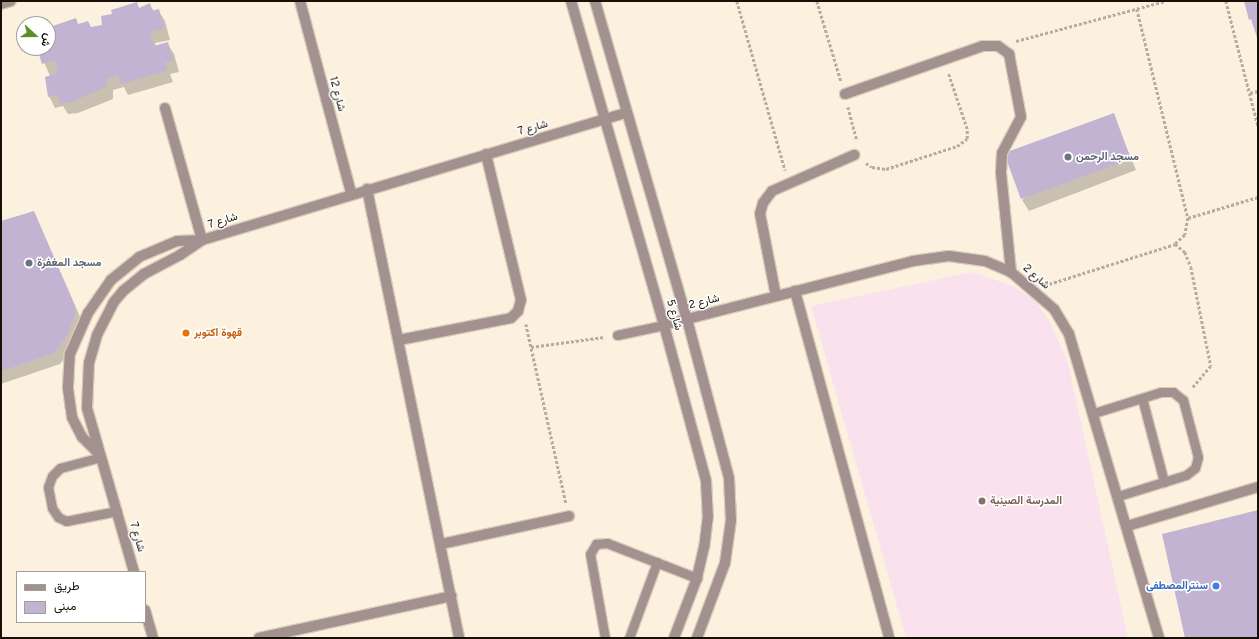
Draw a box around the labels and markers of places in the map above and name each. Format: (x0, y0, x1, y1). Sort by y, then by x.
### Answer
place label: مسجد الرحمن (1076, 150, 1139, 164)
marker: مسجد الرحمن (1063, 152, 1073, 162)
place label: مسجد المغفرة (37, 256, 102, 270)
marker: مسجد المغفرة (24, 258, 34, 268)
place label: قهوة اكتوبر (194, 326, 242, 340)
marker: قهوة اكتوبر (181, 328, 191, 338)
place label: المدرسة الصينية (990, 494, 1062, 508)
marker: المدرسة الصينية (977, 496, 987, 506)
place label: سنترالمصطفى (1146, 579, 1208, 593)
marker: سنترالمصطفى (1211, 581, 1221, 591)

